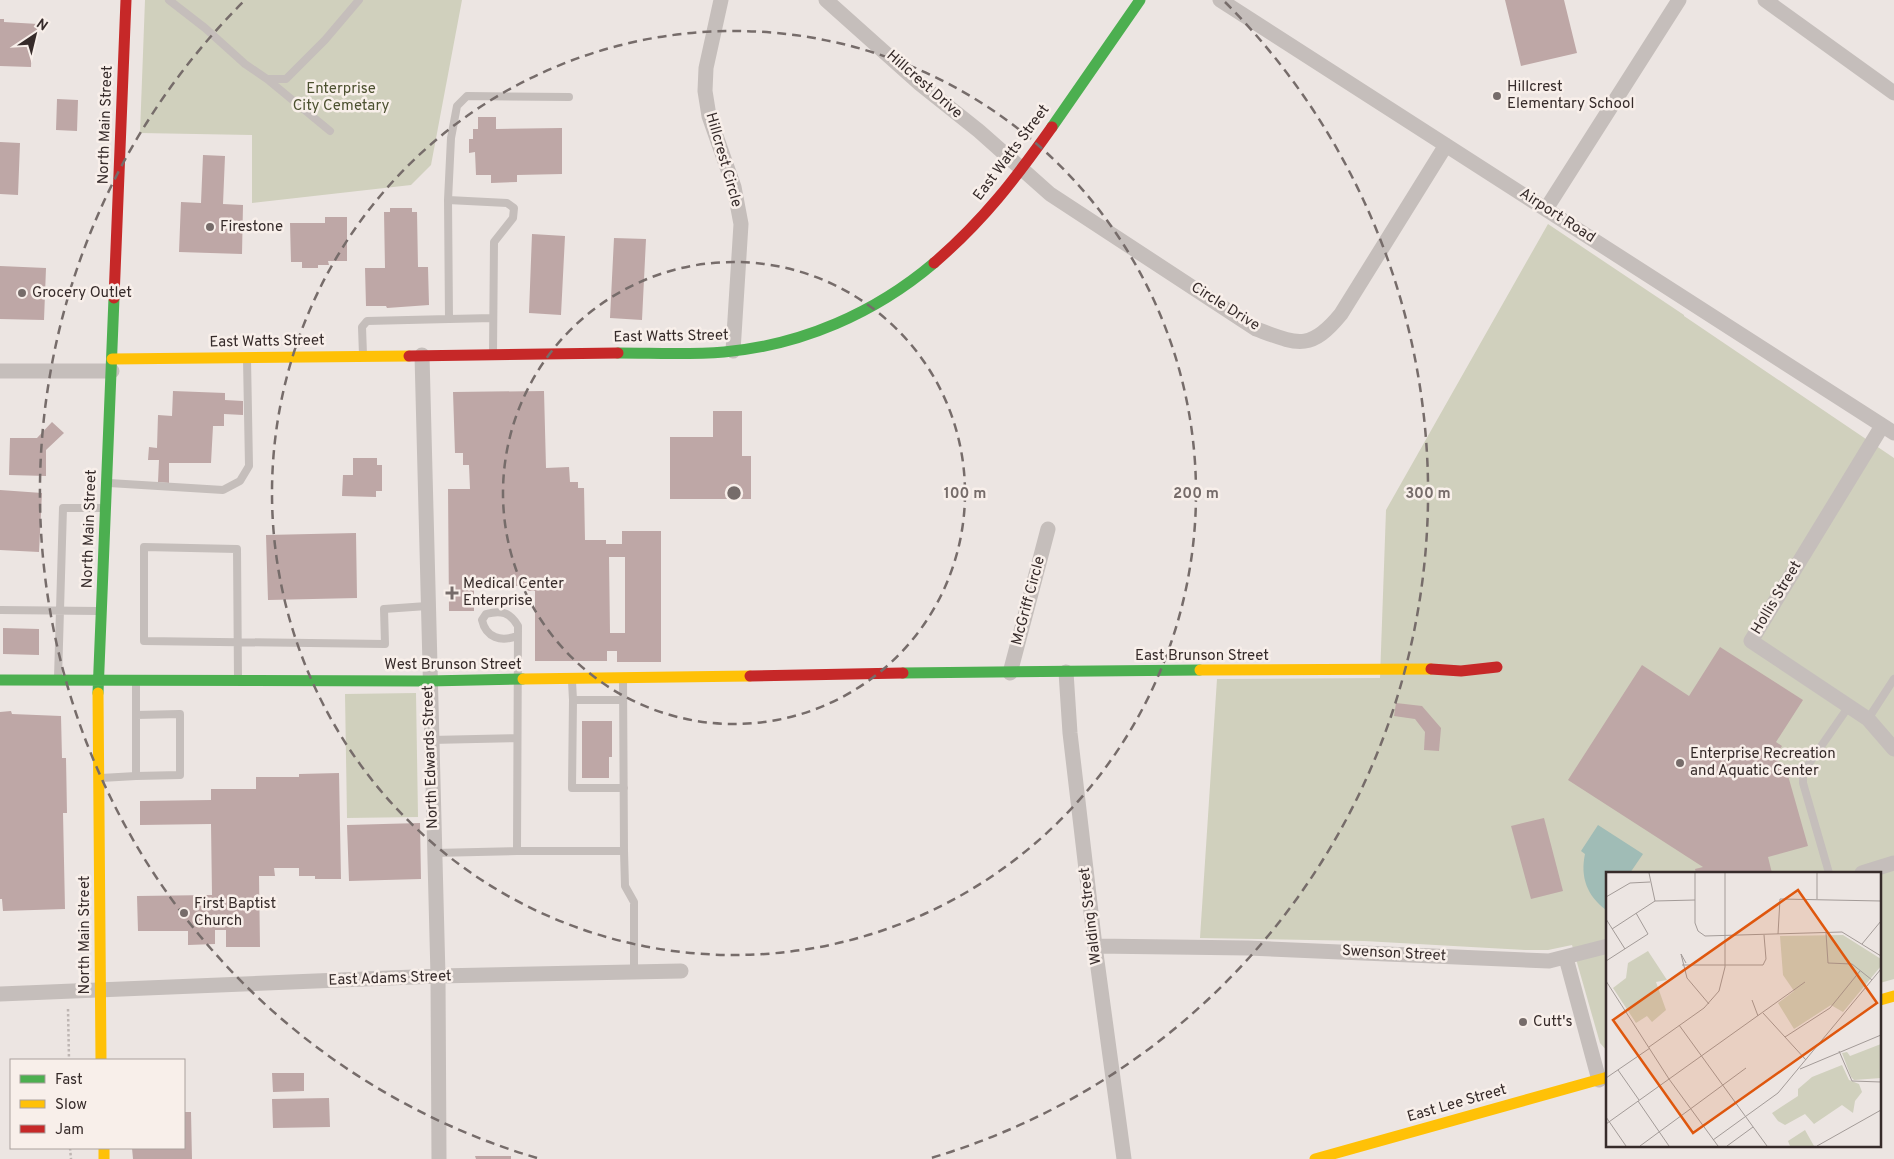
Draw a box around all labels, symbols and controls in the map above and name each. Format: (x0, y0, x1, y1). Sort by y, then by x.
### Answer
north arrow (10, 10, 60, 60)
text: N (33, 16, 51, 35)
street label: Hillcrest Drive (882, 47, 966, 123)
street label: North Main Street (94, 65, 118, 185)
place label: Hillcrest Elementary School (1507, 78, 1634, 114)
park label: Enterprise City Cemetary (293, 80, 389, 116)
marker: Hillcrest Elementary School (1491, 90, 1503, 102)
street label: East Watts Street (970, 101, 1054, 205)
street label: Hillcrest Circle (700, 110, 746, 210)
street label: Airport Road (1515, 184, 1599, 248)
place label: Firestone (220, 218, 283, 237)
marker: Firestone (204, 221, 216, 233)
street label: Circle Drive (1187, 278, 1263, 336)
place label: Grocery Outlet (32, 284, 132, 303)
marker: Grocery Outlet (16, 287, 28, 299)
street label: East Watts Street (613, 326, 729, 348)
street label: East Watts Street (209, 331, 325, 353)
street label: North Main Street (78, 469, 102, 589)
centre of rings (725, 484, 743, 502)
text: 100 m (944, 485, 986, 504)
text: 200 m (1173, 485, 1219, 504)
text: 300 m (1405, 485, 1451, 504)
street label: McGriff Circle (1008, 554, 1050, 648)
street label: Hollis Street (1748, 558, 1806, 638)
place label: Medical Center Enterprise (463, 575, 564, 611)
marker: Medical Center Enterprise (445, 586, 459, 600)
street label: East Brunson Street (1135, 647, 1269, 666)
street label: West Brunson Street (384, 656, 522, 675)
street label: North Edwards Street (419, 685, 443, 829)
place label: Enterprise Recreation and Aquatic Center (1690, 745, 1836, 781)
marker: Enterprise Recreation and Aquatic Center (1674, 757, 1686, 769)
street label: Walding Street (1076, 866, 1106, 966)
inset map (1606, 872, 1882, 1146)
street label: North Main Street (76, 876, 95, 994)
place label: First Baptist Church (194, 895, 276, 931)
marker: First Baptist Church (178, 907, 190, 919)
street label: Swenson Street (1341, 942, 1447, 966)
street label: East Adams Street (328, 967, 452, 991)
place label: Cutt's (1533, 1013, 1573, 1032)
marker: Cutt's (1517, 1016, 1529, 1028)
legend (10, 1059, 185, 1149)
text: Fast (55, 1071, 83, 1090)
street label: East Lee Street (1405, 1081, 1509, 1127)
text: Slow (55, 1096, 87, 1115)
text: Jam (55, 1121, 84, 1140)

